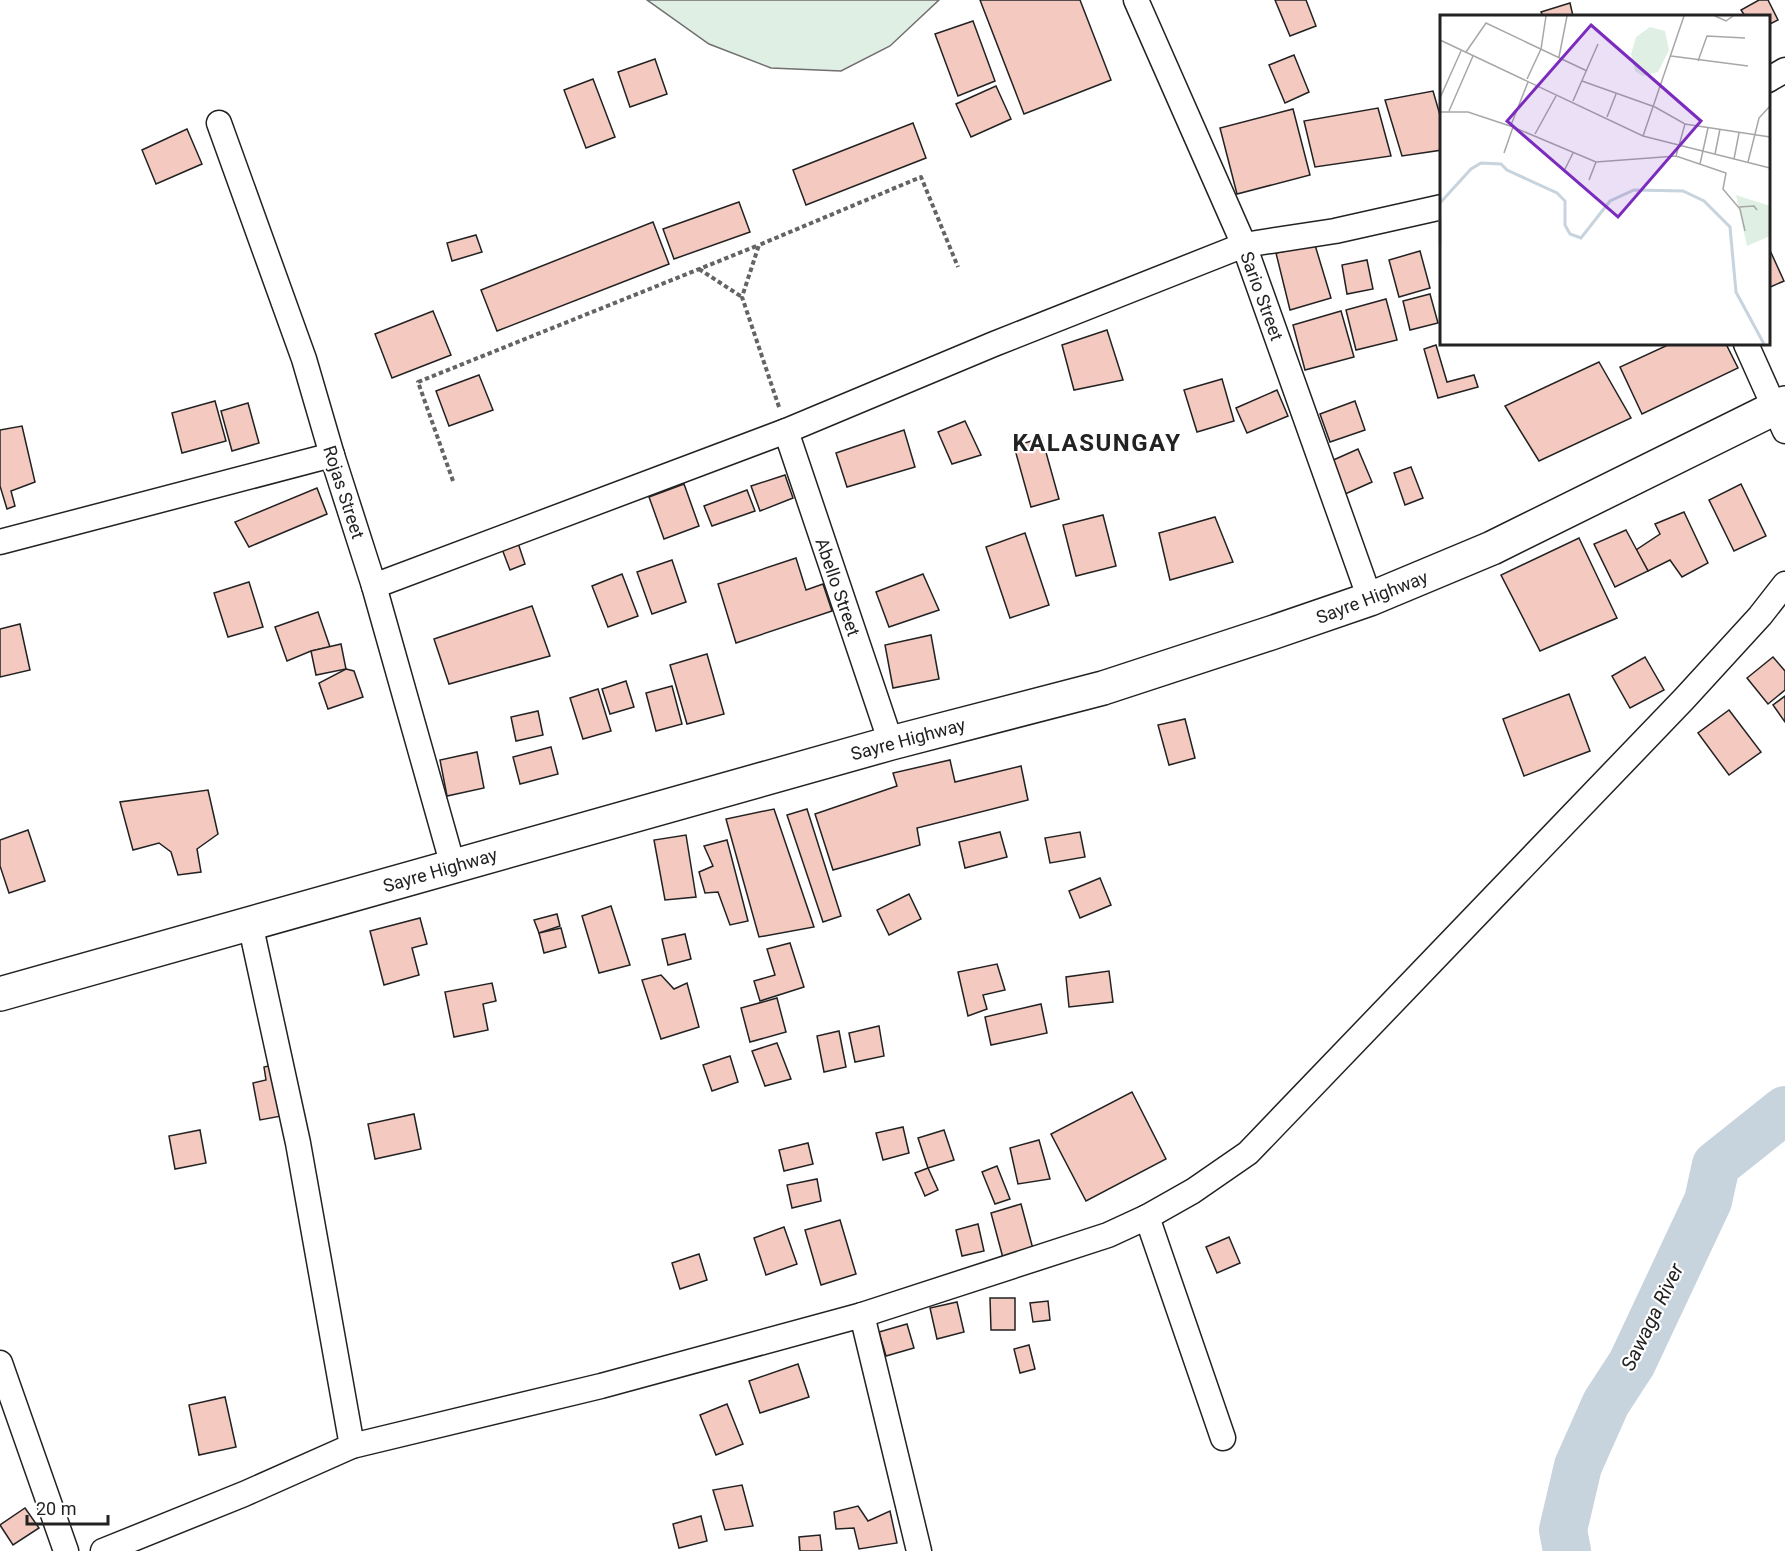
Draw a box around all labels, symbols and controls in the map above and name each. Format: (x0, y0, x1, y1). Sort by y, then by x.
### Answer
inset map (1440, 15, 1770, 345)
street label: Sario Street (1236, 249, 1288, 343)
district label: KALASUNGAY (1012, 429, 1182, 457)
street label: Rojas Street (319, 443, 369, 541)
street label: Abello Street (811, 535, 865, 639)
street label: Sayre Highway (1313, 566, 1431, 628)
street label: Sayre Highway (848, 713, 968, 764)
street label: Sayre Highway (381, 844, 500, 896)
water label: Sawaga River (1616, 1258, 1689, 1375)
scale bar (27, 1488, 108, 1526)
text: 20 m (36, 1498, 76, 1519)

